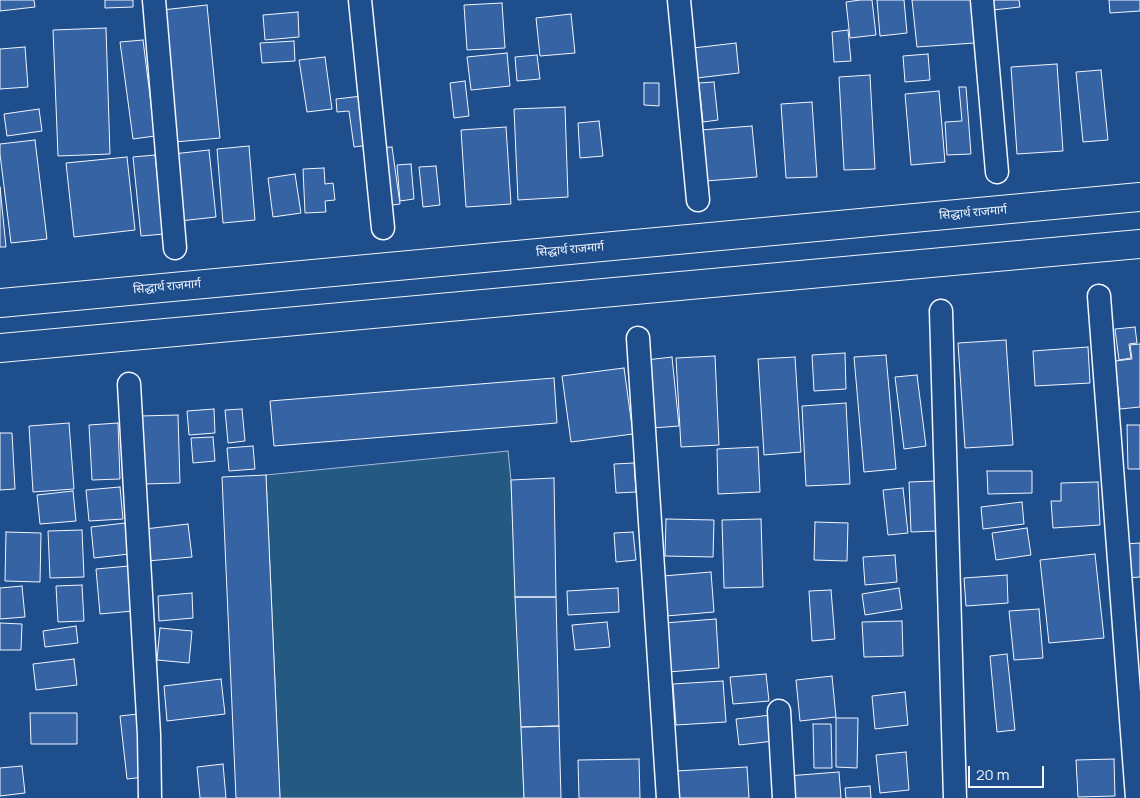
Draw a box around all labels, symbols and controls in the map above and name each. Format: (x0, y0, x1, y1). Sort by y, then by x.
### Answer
street label: सिद्धार्थ राजमार्ग (939, 203, 1007, 223)
street label: सिद्धार्थ राजमार्ग (536, 240, 604, 260)
street label: सिद्धार्थ राजमार्ग (133, 277, 201, 297)
scale bar (970, 756, 1046, 788)
text: 20 m (976, 764, 1009, 785)

